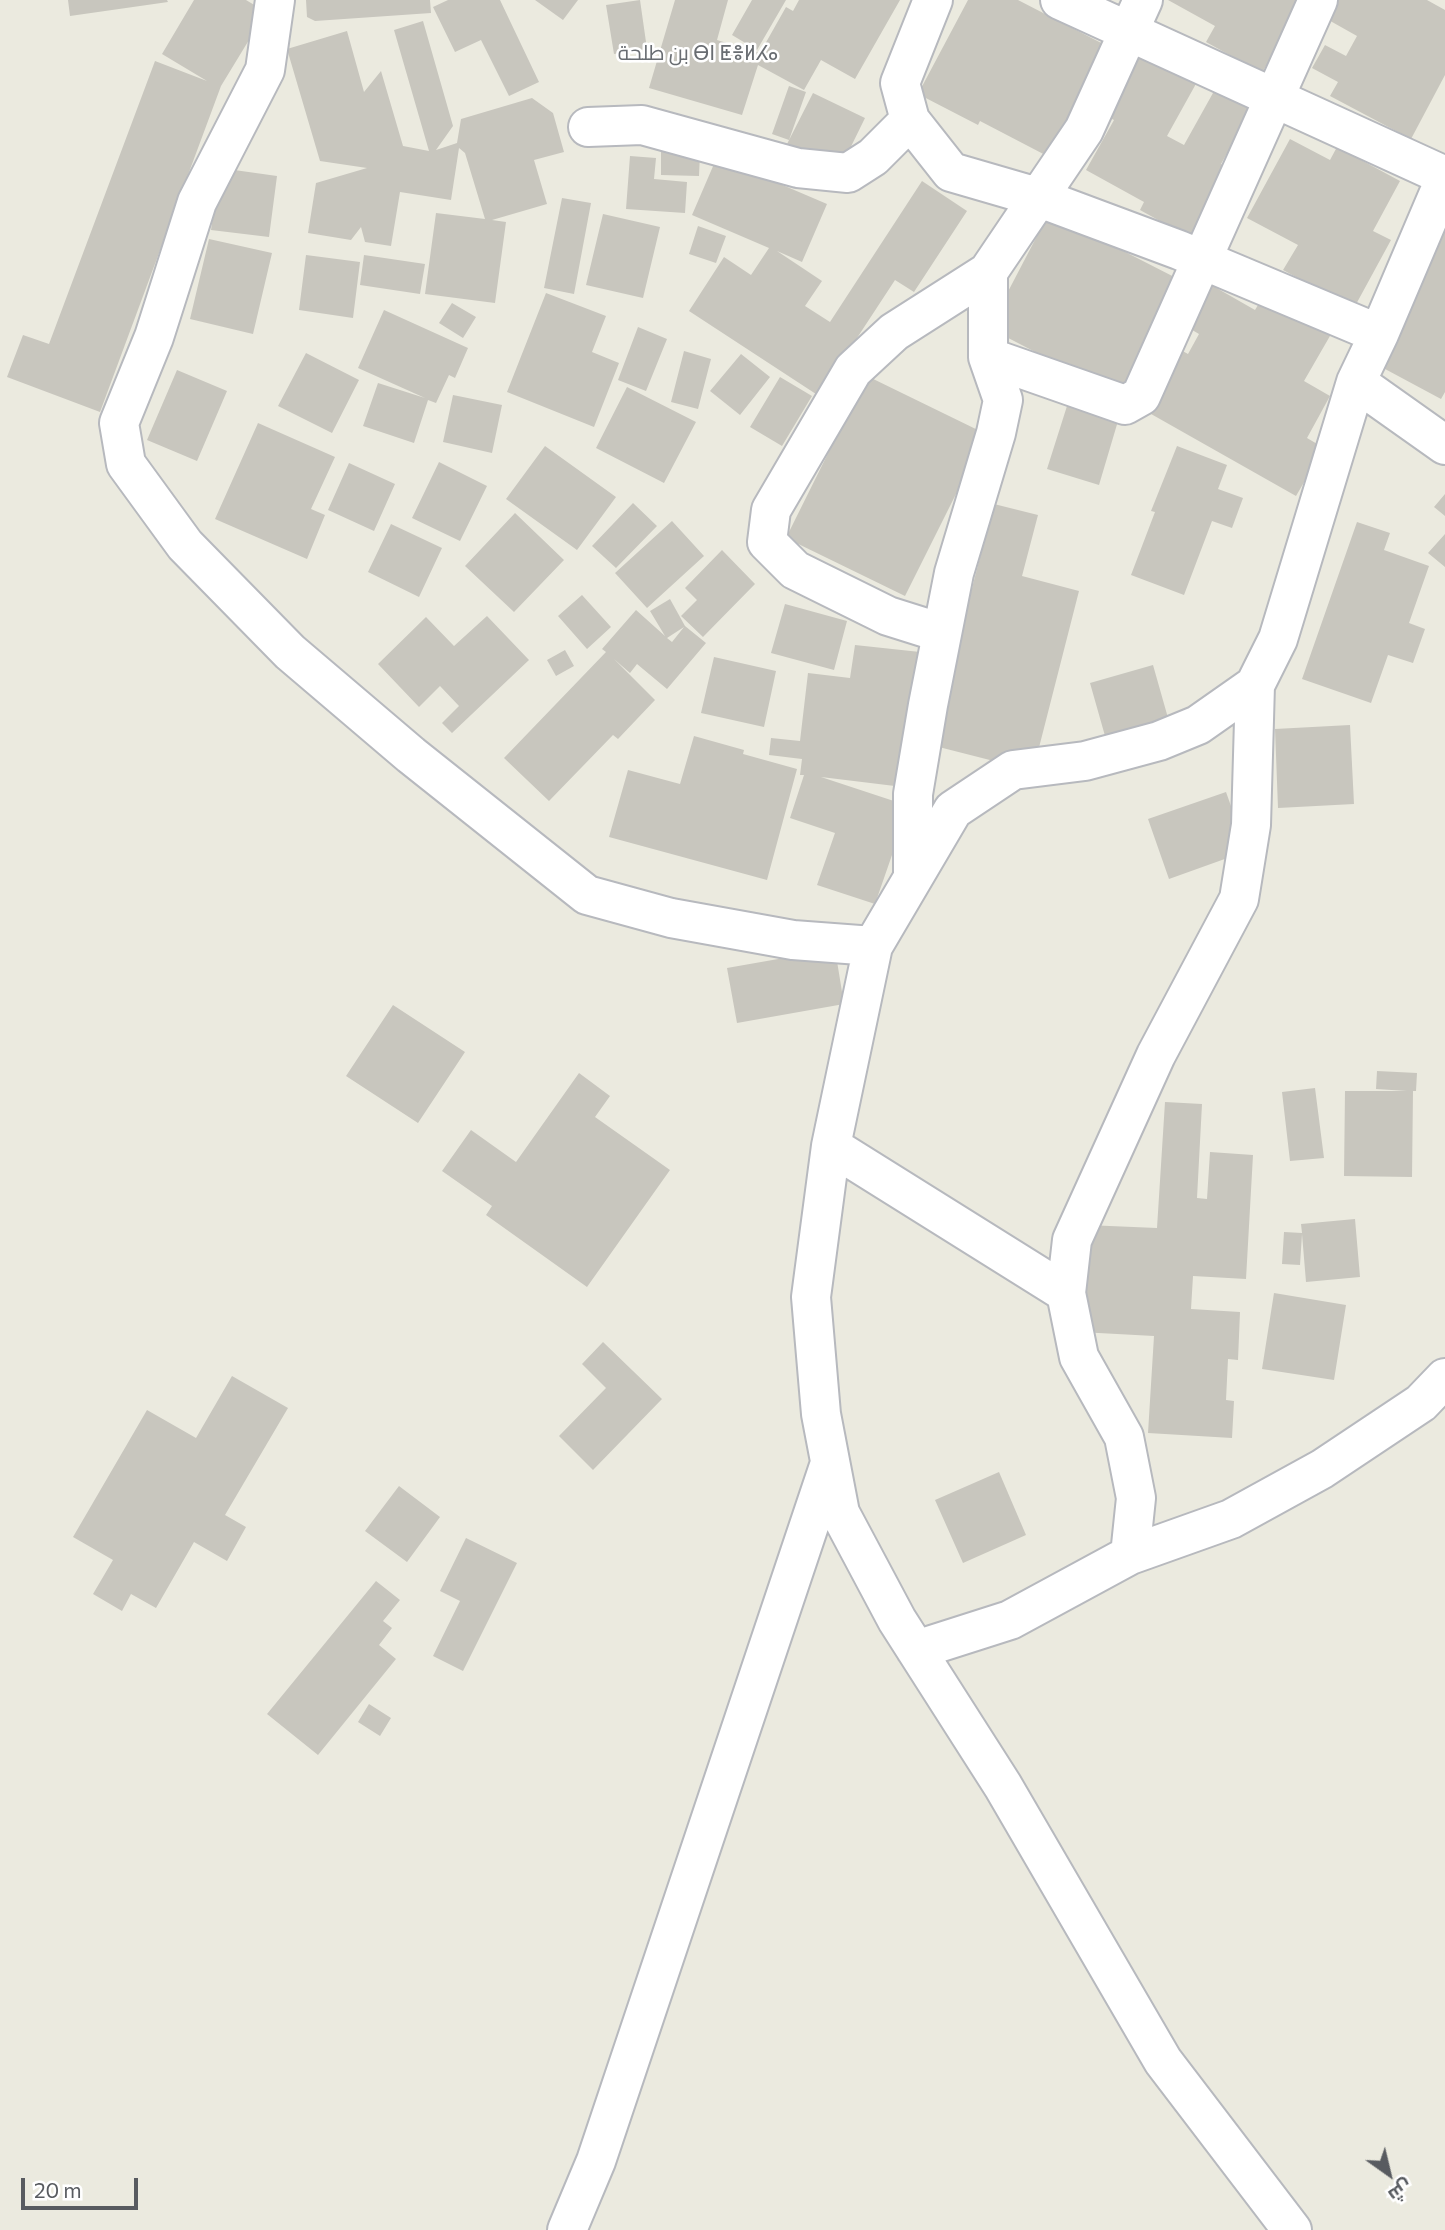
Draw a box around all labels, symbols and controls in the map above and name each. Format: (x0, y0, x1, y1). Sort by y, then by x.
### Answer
district label: بن طلحة ⴱⵏ ⵟⴻⵍⵃⴰ (618, 40, 778, 66)
north arrow (1354, 2139, 1424, 2209)
scale bar (24, 2164, 142, 2208)
text: ش (1384, 2175, 1418, 2208)
text: 20 m (34, 2177, 82, 2202)

